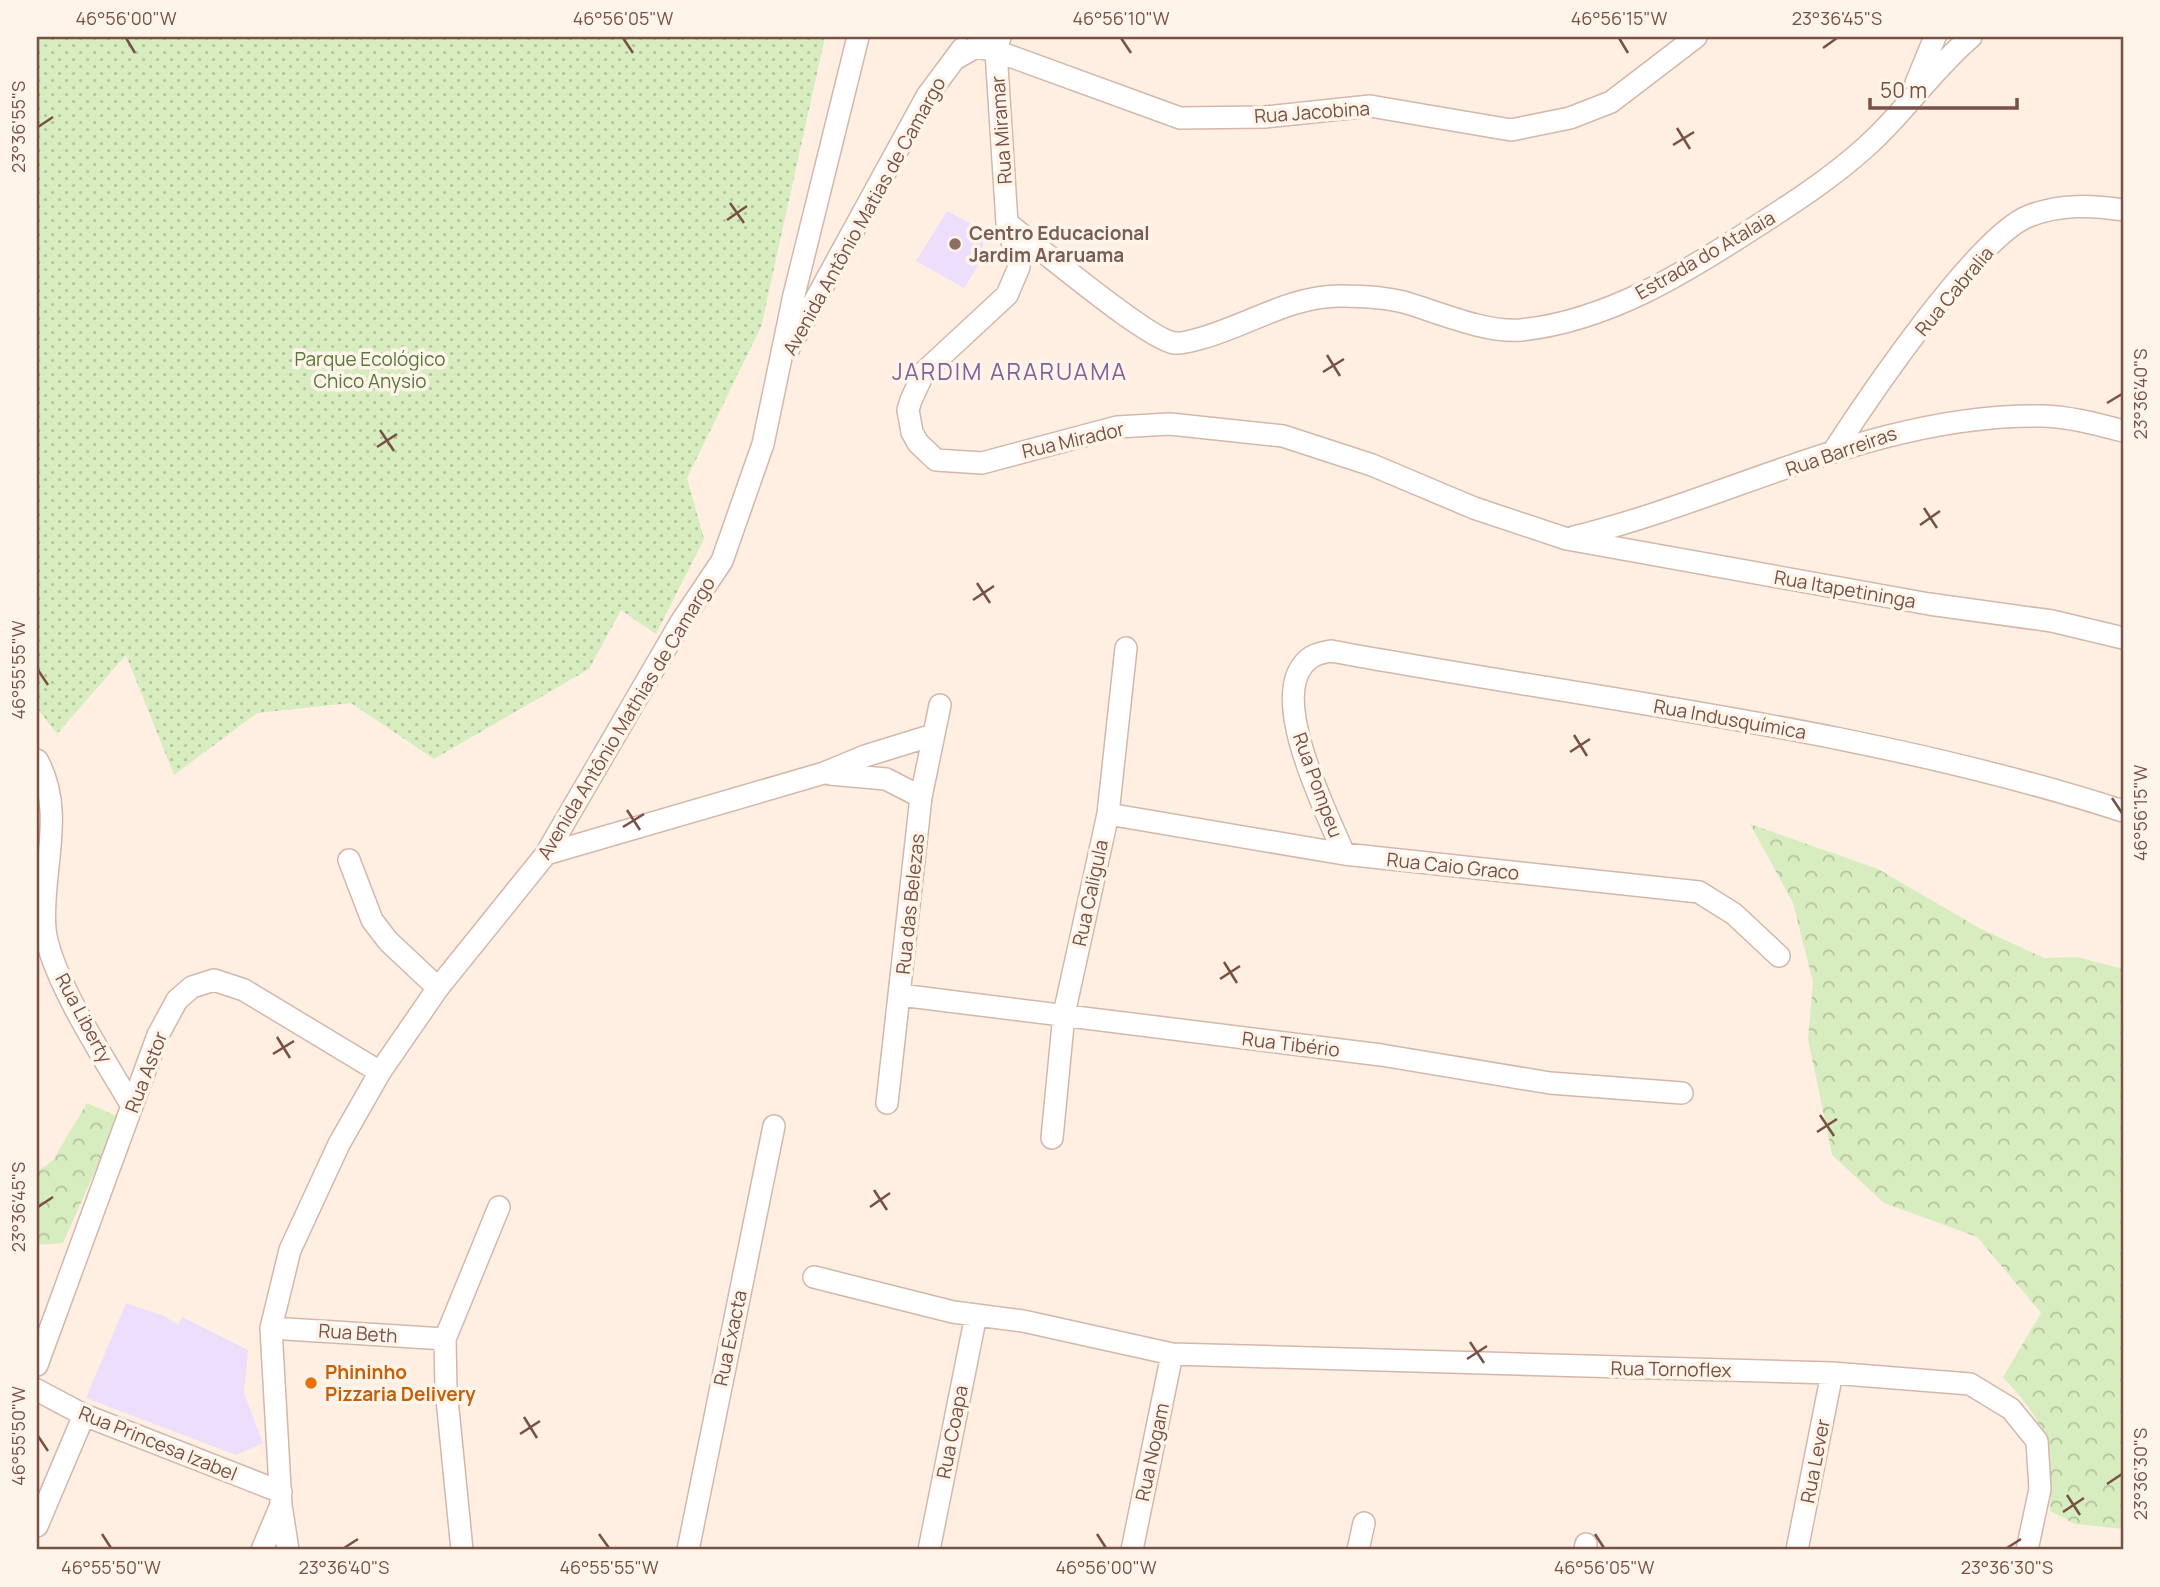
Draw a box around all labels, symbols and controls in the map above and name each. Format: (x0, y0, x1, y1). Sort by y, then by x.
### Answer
text: 46°56'00"W (75, 6, 177, 30)
text: 46°56'05"W (573, 6, 673, 30)
text: 46°56'10"W (1072, 6, 1170, 30)
text: 46°56'15"W (1571, 6, 1667, 30)
text: 23°36'45"S (1792, 6, 1882, 30)
scale bar (1870, 66, 2016, 110)
street label: Avenida Antônio Matias de Camargo (776, 72, 952, 360)
street label: Rua Miramar (984, 75, 1018, 185)
text: 50 m (1880, 76, 1927, 104)
text: 23°36'55"S (6, 81, 30, 173)
street label: Rua Jacobina (1253, 95, 1371, 129)
street label: Estrada do Atalaia (1630, 204, 1780, 306)
place label: Centro Educacional Jardim Araruama (969, 220, 1150, 268)
marker: Centro Educacional Jardim Araruama (947, 236, 963, 252)
street label: Rua Cabralia (1909, 241, 1999, 341)
park label: Parque Ecológico Chico Anysio (294, 346, 446, 394)
text: 23°36'40"S (2128, 349, 2152, 439)
district label: JARDIM ARARUAMA (892, 355, 1128, 387)
street label: Rua Mirador (1019, 416, 1127, 464)
street label: Rua Barreiras (1782, 420, 1900, 482)
street label: Rua Itapetininga (1772, 564, 1918, 614)
street label: Avenida Antônio Mathias de Camargo (531, 572, 721, 864)
text: 46°55'55"W (6, 620, 30, 720)
street label: Rua Indusquímica (1652, 693, 1808, 745)
street label: Rua Pompeu (1287, 729, 1349, 841)
text: 46°56'15"W (2128, 765, 2152, 861)
street label: Rua das Belezas (890, 832, 930, 976)
street label: Rua Caligula (1066, 837, 1114, 949)
street label: Rua Caio Graco (1385, 846, 1521, 886)
street label: Rua Liberty (49, 968, 119, 1068)
street label: Rua Tibério (1241, 1025, 1341, 1063)
street label: Rua Astor (119, 1028, 173, 1116)
text: 23°36'45"S (6, 1162, 30, 1252)
street label: Rua Exacta (707, 1288, 753, 1388)
street label: Rua Beth (318, 1317, 398, 1349)
street label: Rua Tornoflex (1610, 1355, 1732, 1383)
place label: Phininho Pizzaria Delivery (325, 1359, 476, 1407)
marker: Phininho Pizzaria Delivery (303, 1375, 319, 1391)
street label: Rua Coapa (930, 1383, 974, 1481)
text: 46°55'50"W (6, 1386, 30, 1486)
street label: Rua Princesa Izabel (75, 1399, 241, 1487)
street label: Rua Nogam (1129, 1400, 1175, 1504)
street label: Rua Lever (1794, 1417, 1836, 1505)
text: 23°36'30"S (2128, 1428, 2152, 1520)
text: 46°55'50"W (61, 1555, 161, 1579)
text: 23°36'40"S (299, 1555, 389, 1579)
text: 46°55'55"W (559, 1555, 659, 1579)
text: 46°56'00"W (1055, 1555, 1157, 1579)
text: 46°56'05"W (1554, 1555, 1654, 1579)
text: 23°36'30"S (1961, 1555, 2053, 1579)

